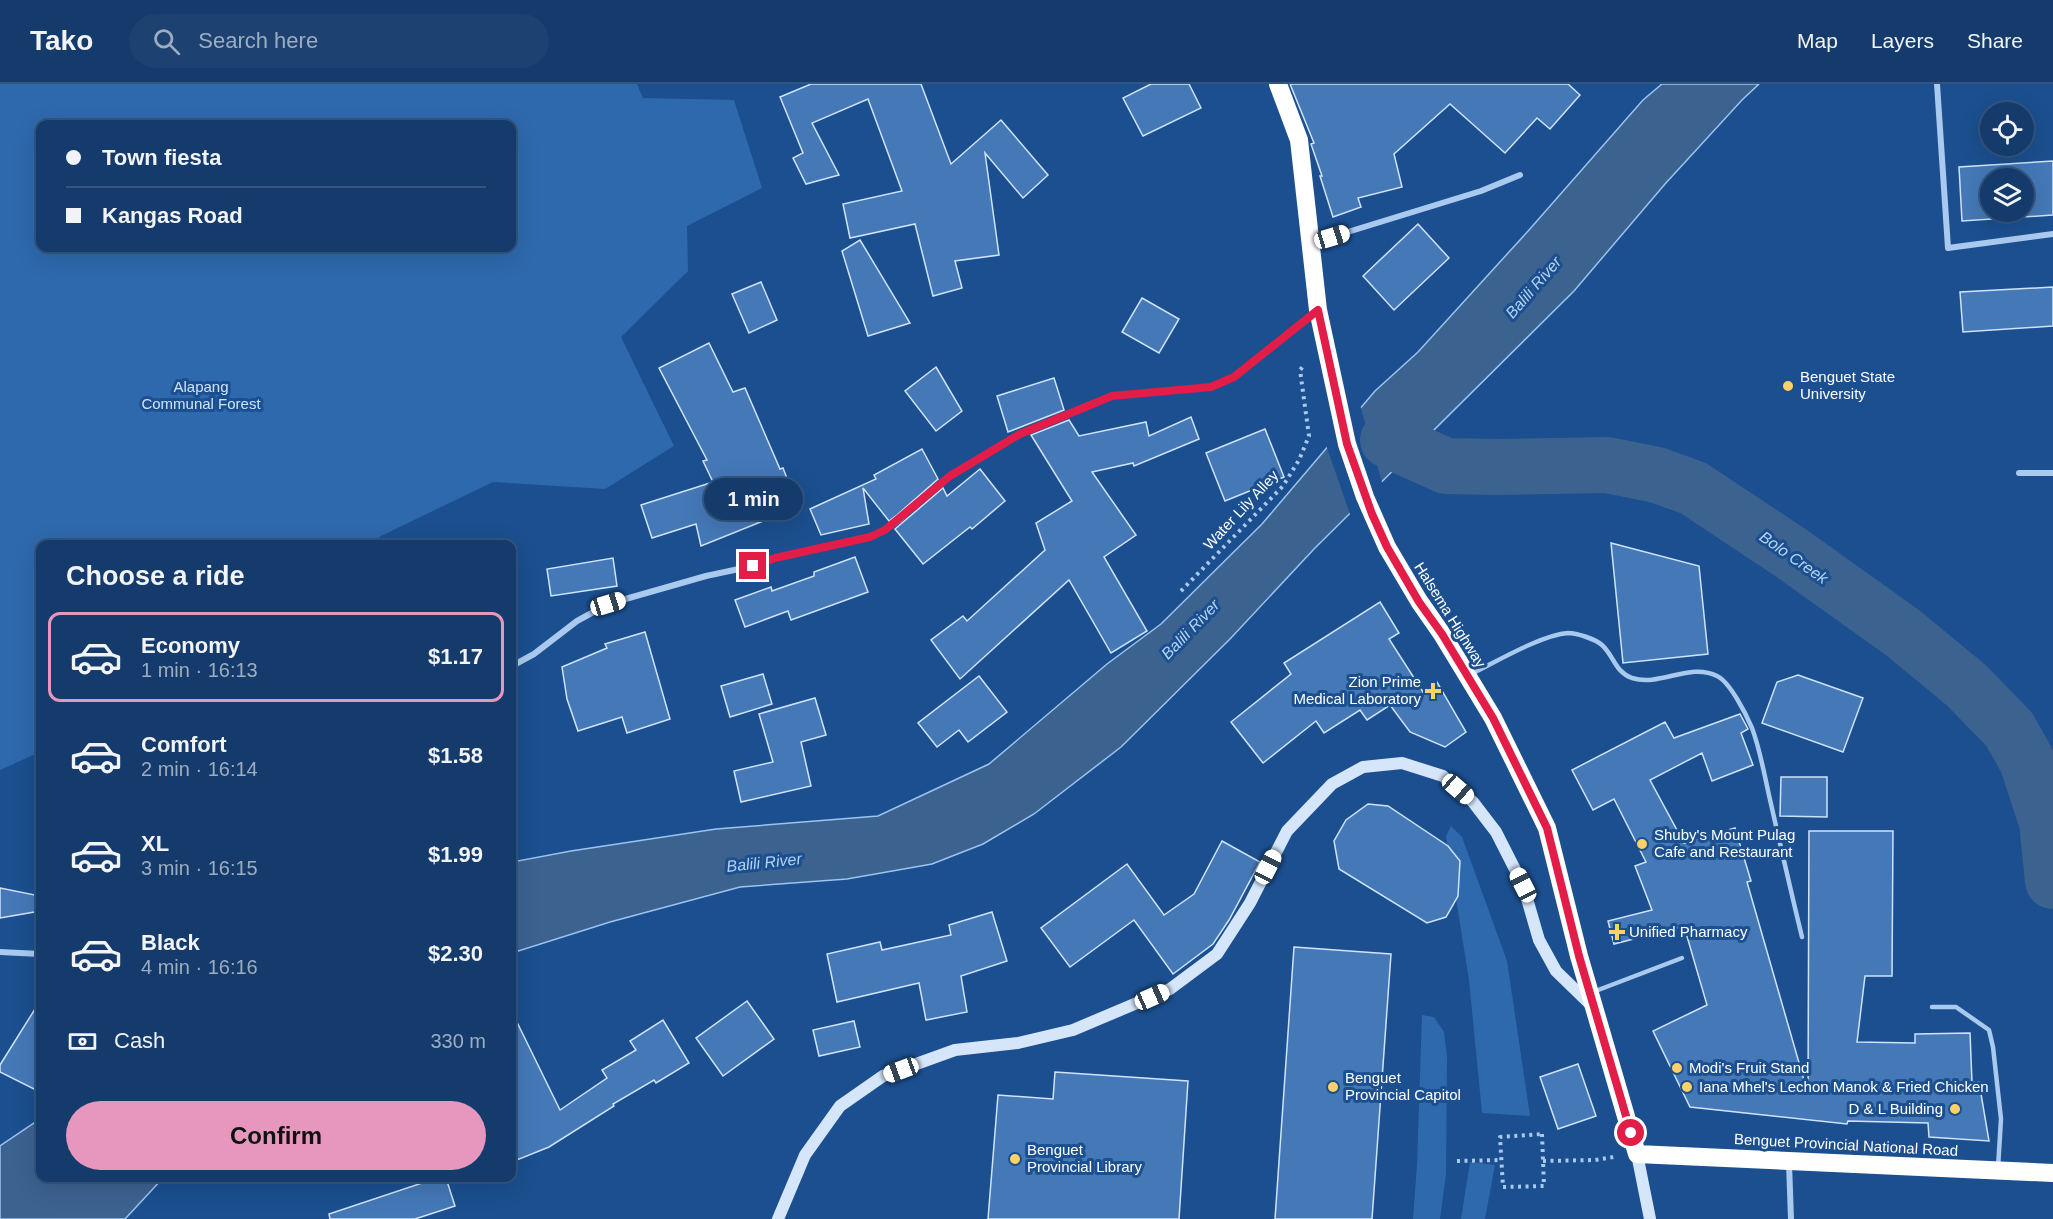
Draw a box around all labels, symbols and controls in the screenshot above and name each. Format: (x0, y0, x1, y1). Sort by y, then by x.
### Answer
search box (129, 14, 549, 68)
text: Tako (30, 25, 93, 56)
icon: search (150, 25, 183, 58)
text: Search here (198, 28, 318, 53)
text: Map (1797, 29, 1838, 52)
text: Layers (1871, 29, 1934, 52)
text: Share (1967, 29, 2023, 52)
map controls (1980, 102, 2034, 222)
button: locate (1980, 102, 2034, 156)
text: Town fiesta (102, 145, 221, 170)
button: layers (1980, 168, 2034, 222)
text: Kangas Road (102, 203, 243, 228)
car (1312, 223, 1352, 251)
water label: Balili River (1502, 253, 1565, 321)
place label: Benguet State University (1800, 368, 1895, 402)
park label: Alapang Communal Forest (141, 378, 261, 412)
marker: Benguet State University (1781, 379, 1795, 393)
street label: Water Lily Alley (1200, 466, 1282, 553)
callout: 1 min (704, 479, 802, 521)
text: 1 min (727, 488, 780, 510)
water label: Bolo Creek (1756, 528, 1832, 588)
route end (739, 552, 766, 579)
street label: Halsema Highway (1411, 559, 1490, 671)
text: Choose a ride (66, 561, 245, 591)
car (588, 590, 628, 618)
water label: Balili River (1158, 596, 1223, 662)
icon: car (69, 630, 123, 684)
text: Economy (141, 633, 240, 658)
text: $1.17 (428, 644, 483, 669)
text: 1 min · 16:13 (141, 659, 258, 681)
place label: Zion Prime Medical Laboratory (1293, 673, 1421, 707)
marker: Zion Prime Medical Laboratory (1426, 684, 1440, 698)
icon: car (69, 729, 123, 783)
text: Comfort (141, 732, 227, 757)
text: $1.58 (428, 743, 483, 768)
text: 2 min · 16:14 (141, 758, 258, 780)
car (1439, 770, 1477, 808)
place label: Shuby's Mount Pulag Cafe and Restaurant (1654, 826, 1795, 860)
icon: car (69, 828, 123, 882)
text: XL (141, 831, 169, 856)
marker: Shuby's Mount Pulag Cafe and Restaurant (1635, 837, 1649, 851)
text: $1.99 (428, 842, 483, 867)
car (1252, 847, 1284, 887)
water label: Balili River (726, 850, 803, 875)
text: 3 min · 16:15 (141, 857, 258, 879)
car (1507, 865, 1539, 905)
place label: Unified Pharmacy (1629, 923, 1748, 940)
marker: Unified Pharmacy (1610, 925, 1624, 939)
icon: car (69, 927, 123, 981)
text: Black (141, 930, 200, 955)
text: $2.30 (428, 941, 483, 966)
text: 4 min · 16:16 (141, 956, 258, 978)
car (1132, 981, 1172, 1013)
icon: cash (66, 1025, 99, 1058)
text: Cash (114, 1028, 165, 1053)
text: 330 m (430, 1030, 486, 1052)
car (881, 1055, 921, 1085)
place label: Modi's Fruit Stand (1689, 1059, 1809, 1076)
marker: Modi's Fruit Stand (1670, 1061, 1684, 1075)
place label: Benguet Provincial Capitol (1345, 1069, 1461, 1103)
place label: Iana Mhel's Lechon Manok & Fried Chicken (1699, 1078, 1989, 1095)
marker: Benguet Provincial Capitol (1326, 1080, 1340, 1094)
marker: Iana Mhel's Lechon Manok & Fried Chicken (1680, 1080, 1694, 1094)
place label: D & L Building (1849, 1100, 1943, 1117)
button: Confirm (66, 1101, 486, 1170)
marker: D & L Building (1948, 1102, 1962, 1116)
route start (1617, 1119, 1644, 1146)
street label: Benguet Provincial National Road (1734, 1130, 1958, 1159)
place label: Benguet Provincial Library (1027, 1141, 1143, 1175)
marker: Benguet Provincial Library (1008, 1152, 1022, 1166)

